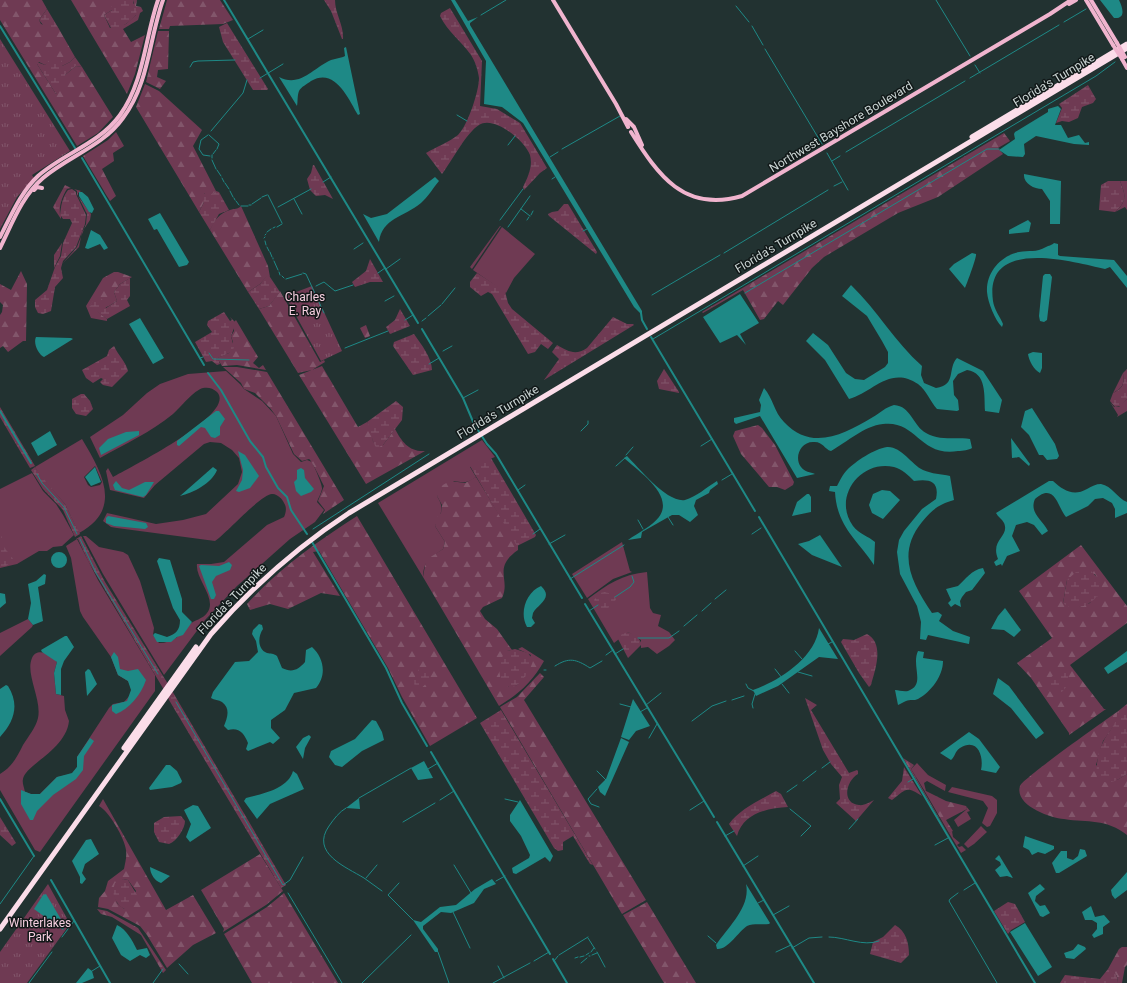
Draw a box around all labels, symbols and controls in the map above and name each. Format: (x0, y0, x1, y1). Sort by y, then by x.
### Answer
street label: Florida's Turnpike (1011, 50, 1097, 110)
street label: Northwest Bayshore Boulevard (767, 79, 915, 175)
street label: Florida's Turnpike (733, 216, 819, 276)
park label: Charles E. Ray (285, 290, 325, 318)
street label: Florida's Turnpike (455, 382, 541, 442)
street label: Florida's Turnpike (195, 561, 269, 637)
park label: Winterlakes Park (9, 916, 71, 944)

